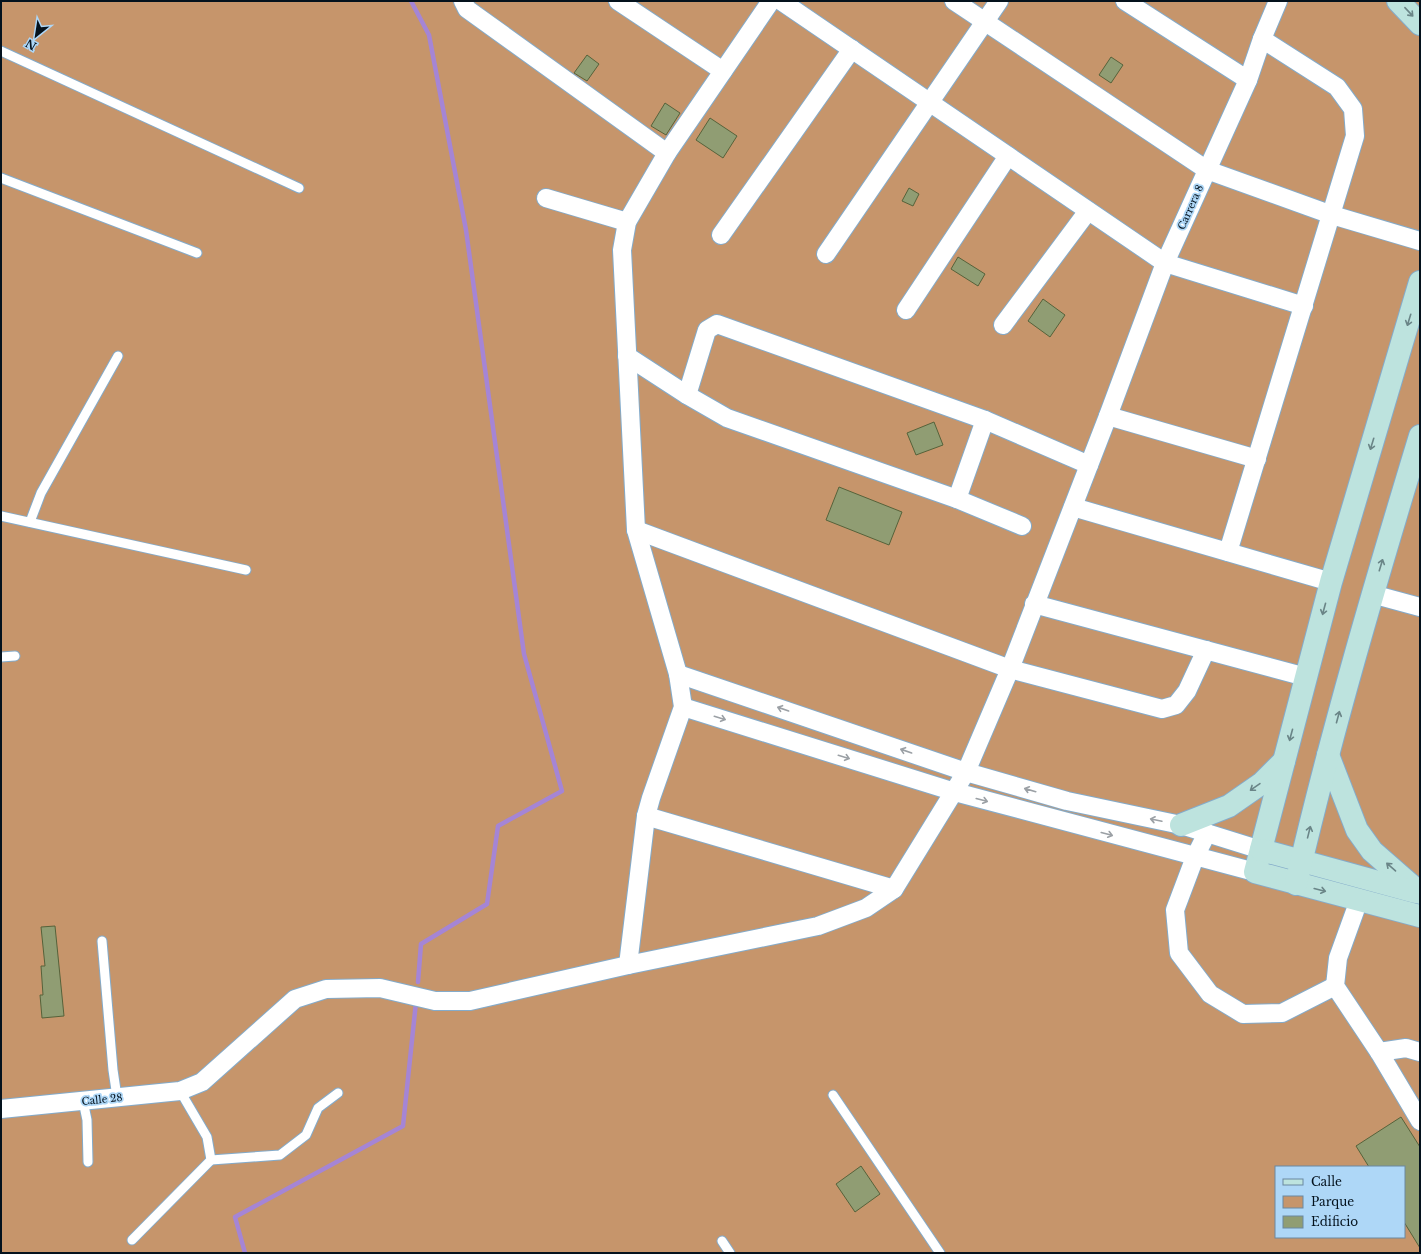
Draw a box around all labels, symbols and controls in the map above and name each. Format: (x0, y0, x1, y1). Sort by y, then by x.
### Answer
one-way arrow (1404, 7, 1414, 17)
north arrow (16, 16, 56, 56)
text: N (22, 36, 39, 53)
street label: Carrera 8 (1175, 183, 1206, 232)
one-way arrow (1405, 313, 1412, 326)
one-way arrow (1368, 438, 1375, 451)
one-way arrow (1378, 559, 1385, 572)
one-way arrow (1319, 603, 1327, 616)
one-way arrow (777, 705, 789, 713)
one-way arrow (1335, 711, 1343, 724)
one-way arrow (714, 715, 726, 723)
one-way arrow (1286, 728, 1294, 741)
one-way arrow (900, 747, 912, 755)
one-way arrow (838, 754, 850, 762)
one-way arrow (1250, 783, 1261, 791)
one-way arrow (1024, 786, 1037, 793)
one-way arrow (975, 796, 988, 804)
one-way arrow (1150, 816, 1163, 824)
one-way arrow (1305, 826, 1313, 839)
one-way arrow (1101, 831, 1114, 838)
one-way arrow (1385, 863, 1396, 872)
one-way arrow (1313, 886, 1326, 894)
street label: Calle 28 (81, 1091, 123, 1108)
legend (1275, 1166, 1405, 1238)
text: Calle (1311, 1174, 1342, 1189)
text: Parque (1311, 1194, 1354, 1209)
text: Edificio (1311, 1214, 1358, 1229)

